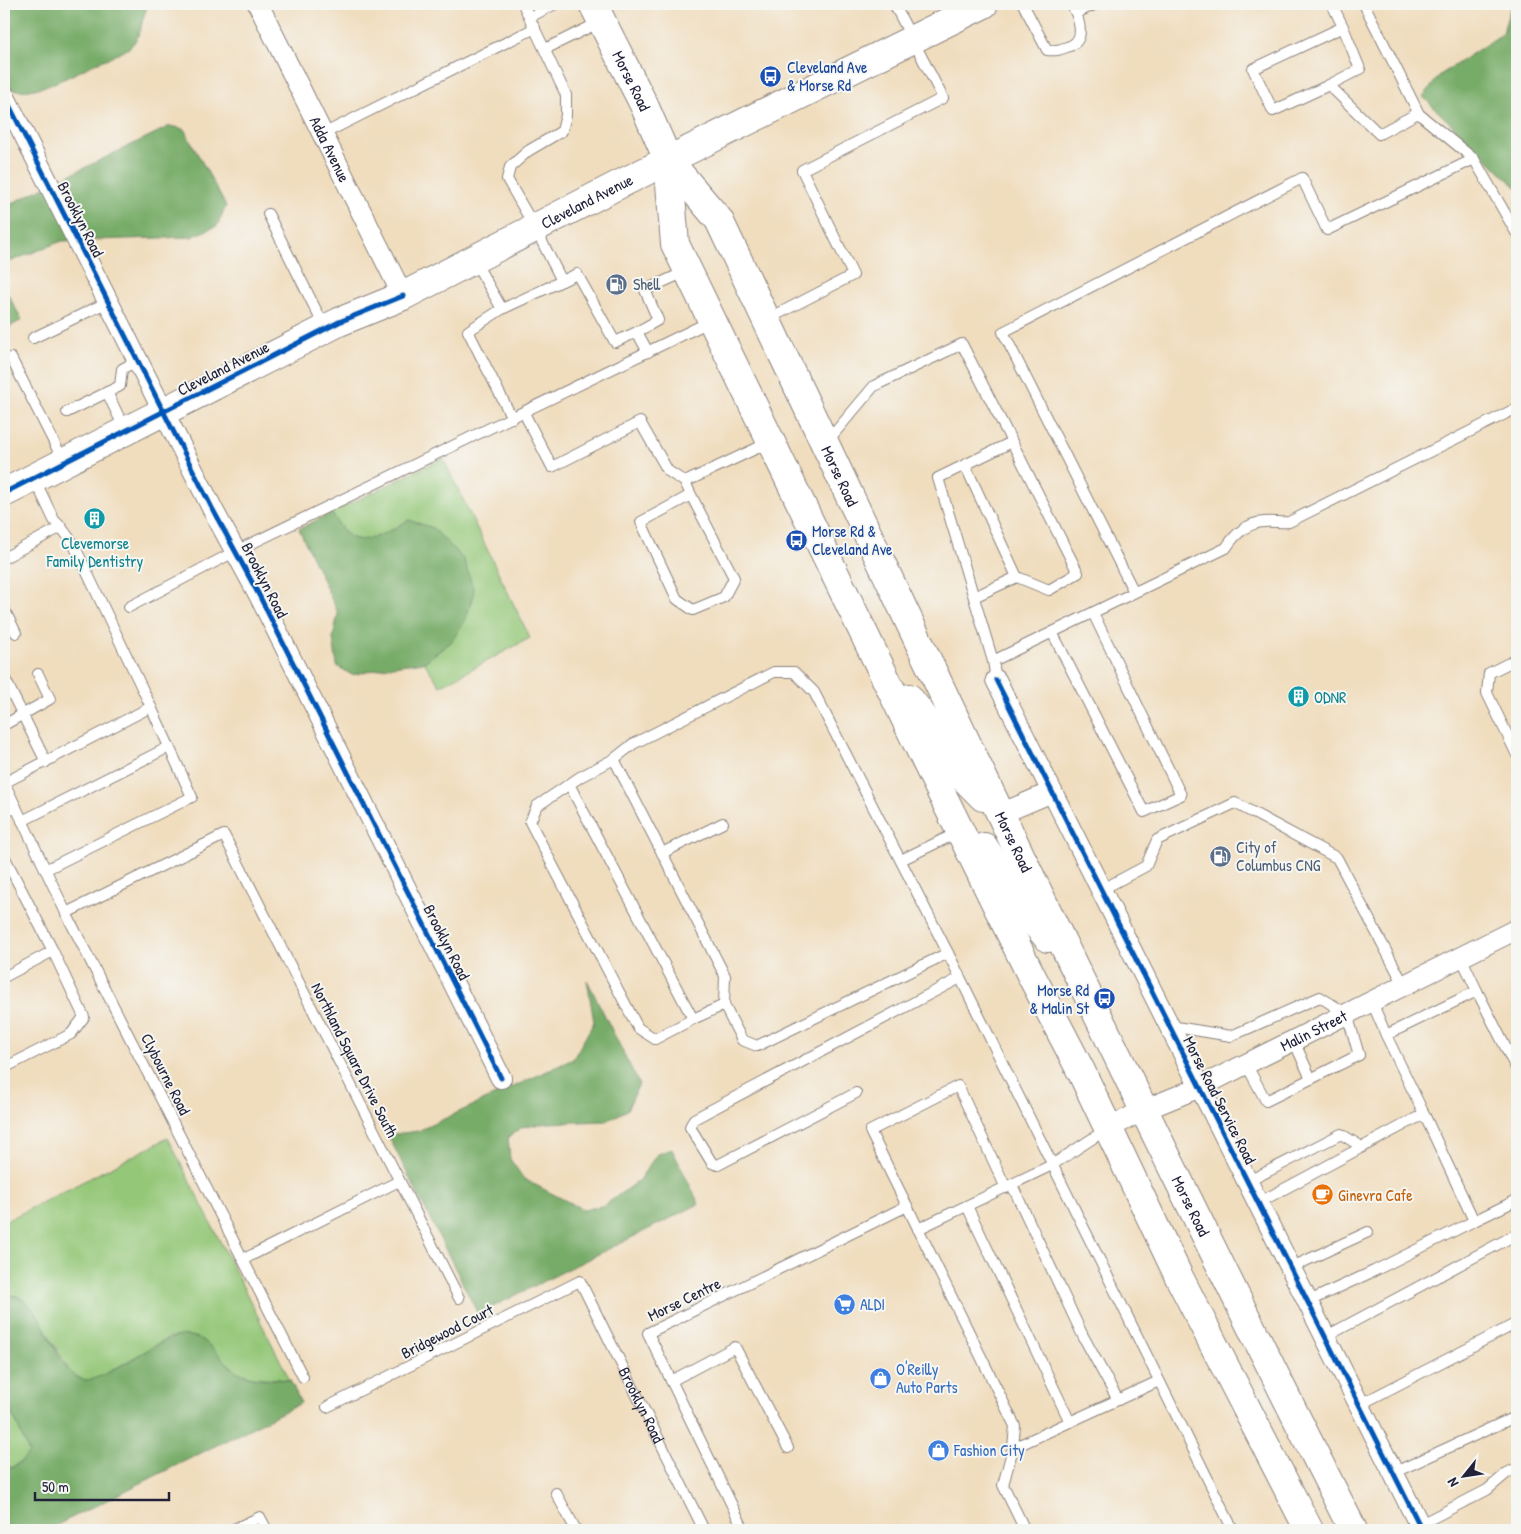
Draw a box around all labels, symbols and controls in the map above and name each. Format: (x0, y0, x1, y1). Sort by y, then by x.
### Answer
street label: Morse Road (607, 47, 656, 114)
place label: Cleveland Ave & Morse Rd (787, 56, 868, 96)
bus stop icon: Cleveland Ave & Morse Rd (759, 64, 783, 88)
street label: Adda Avenue (304, 112, 356, 186)
street label: Cleveland Avenue (537, 168, 637, 234)
street label: Brooklyn Road (53, 177, 109, 261)
fuel station icon: Shell (605, 272, 629, 296)
place label: Shell (633, 273, 660, 295)
street label: Cleveland Avenue (173, 335, 273, 401)
street label: Morse Road (816, 442, 864, 510)
building icon: Clevemorse Family Dentistry (83, 507, 107, 531)
place label: Morse Rd & Cleveland Ave (812, 520, 893, 560)
bus stop icon: Morse Rd & Cleveland Ave (784, 528, 808, 552)
place label: Clevemorse Family Dentistry (46, 532, 143, 572)
street label: Brooklyn Road (237, 538, 293, 622)
building icon: ODNR (1286, 685, 1310, 709)
place label: ODNR (1314, 686, 1346, 708)
street label: Morse Road (990, 808, 1038, 876)
place label: City of Columbus CNG (1236, 836, 1321, 876)
fuel station icon: City of Columbus CNG (1208, 844, 1232, 868)
street label: Brooklyn Road (419, 900, 475, 984)
street label: Northland Square Drive South (306, 979, 404, 1141)
place label: Morse Rd & Malin St (1029, 979, 1089, 1019)
bus stop icon: Morse Rd & Malin St (1093, 987, 1117, 1011)
street label: Malin Street (1276, 1004, 1351, 1056)
street label: Clybourne Road (136, 1029, 196, 1119)
street label: Morse Road Service Road (1178, 1032, 1262, 1168)
street label: Morse Road (1167, 1172, 1215, 1240)
cafe icon: Ginevra Cafe (1310, 1183, 1334, 1207)
place label: Ginevra Cafe (1338, 1184, 1413, 1206)
street label: Morse Centre (644, 1272, 725, 1326)
supermarket icon: ALDI (832, 1292, 856, 1316)
place label: ALDI (860, 1293, 885, 1315)
street label: Bridgewood Court (397, 1298, 497, 1364)
place label: O'Reilly Auto Parts (896, 1358, 958, 1398)
street label: Brooklyn Road (614, 1363, 670, 1446)
shop icon: O'Reilly Auto Parts (868, 1366, 892, 1390)
shop icon: Fashion City (926, 1438, 950, 1462)
place label: Fashion City (953, 1439, 1025, 1461)
north arrow (1438, 1452, 1488, 1502)
scale bar (35, 1469, 169, 1501)
text: N (1442, 1474, 1462, 1491)
text: 50 m (42, 1476, 69, 1497)

